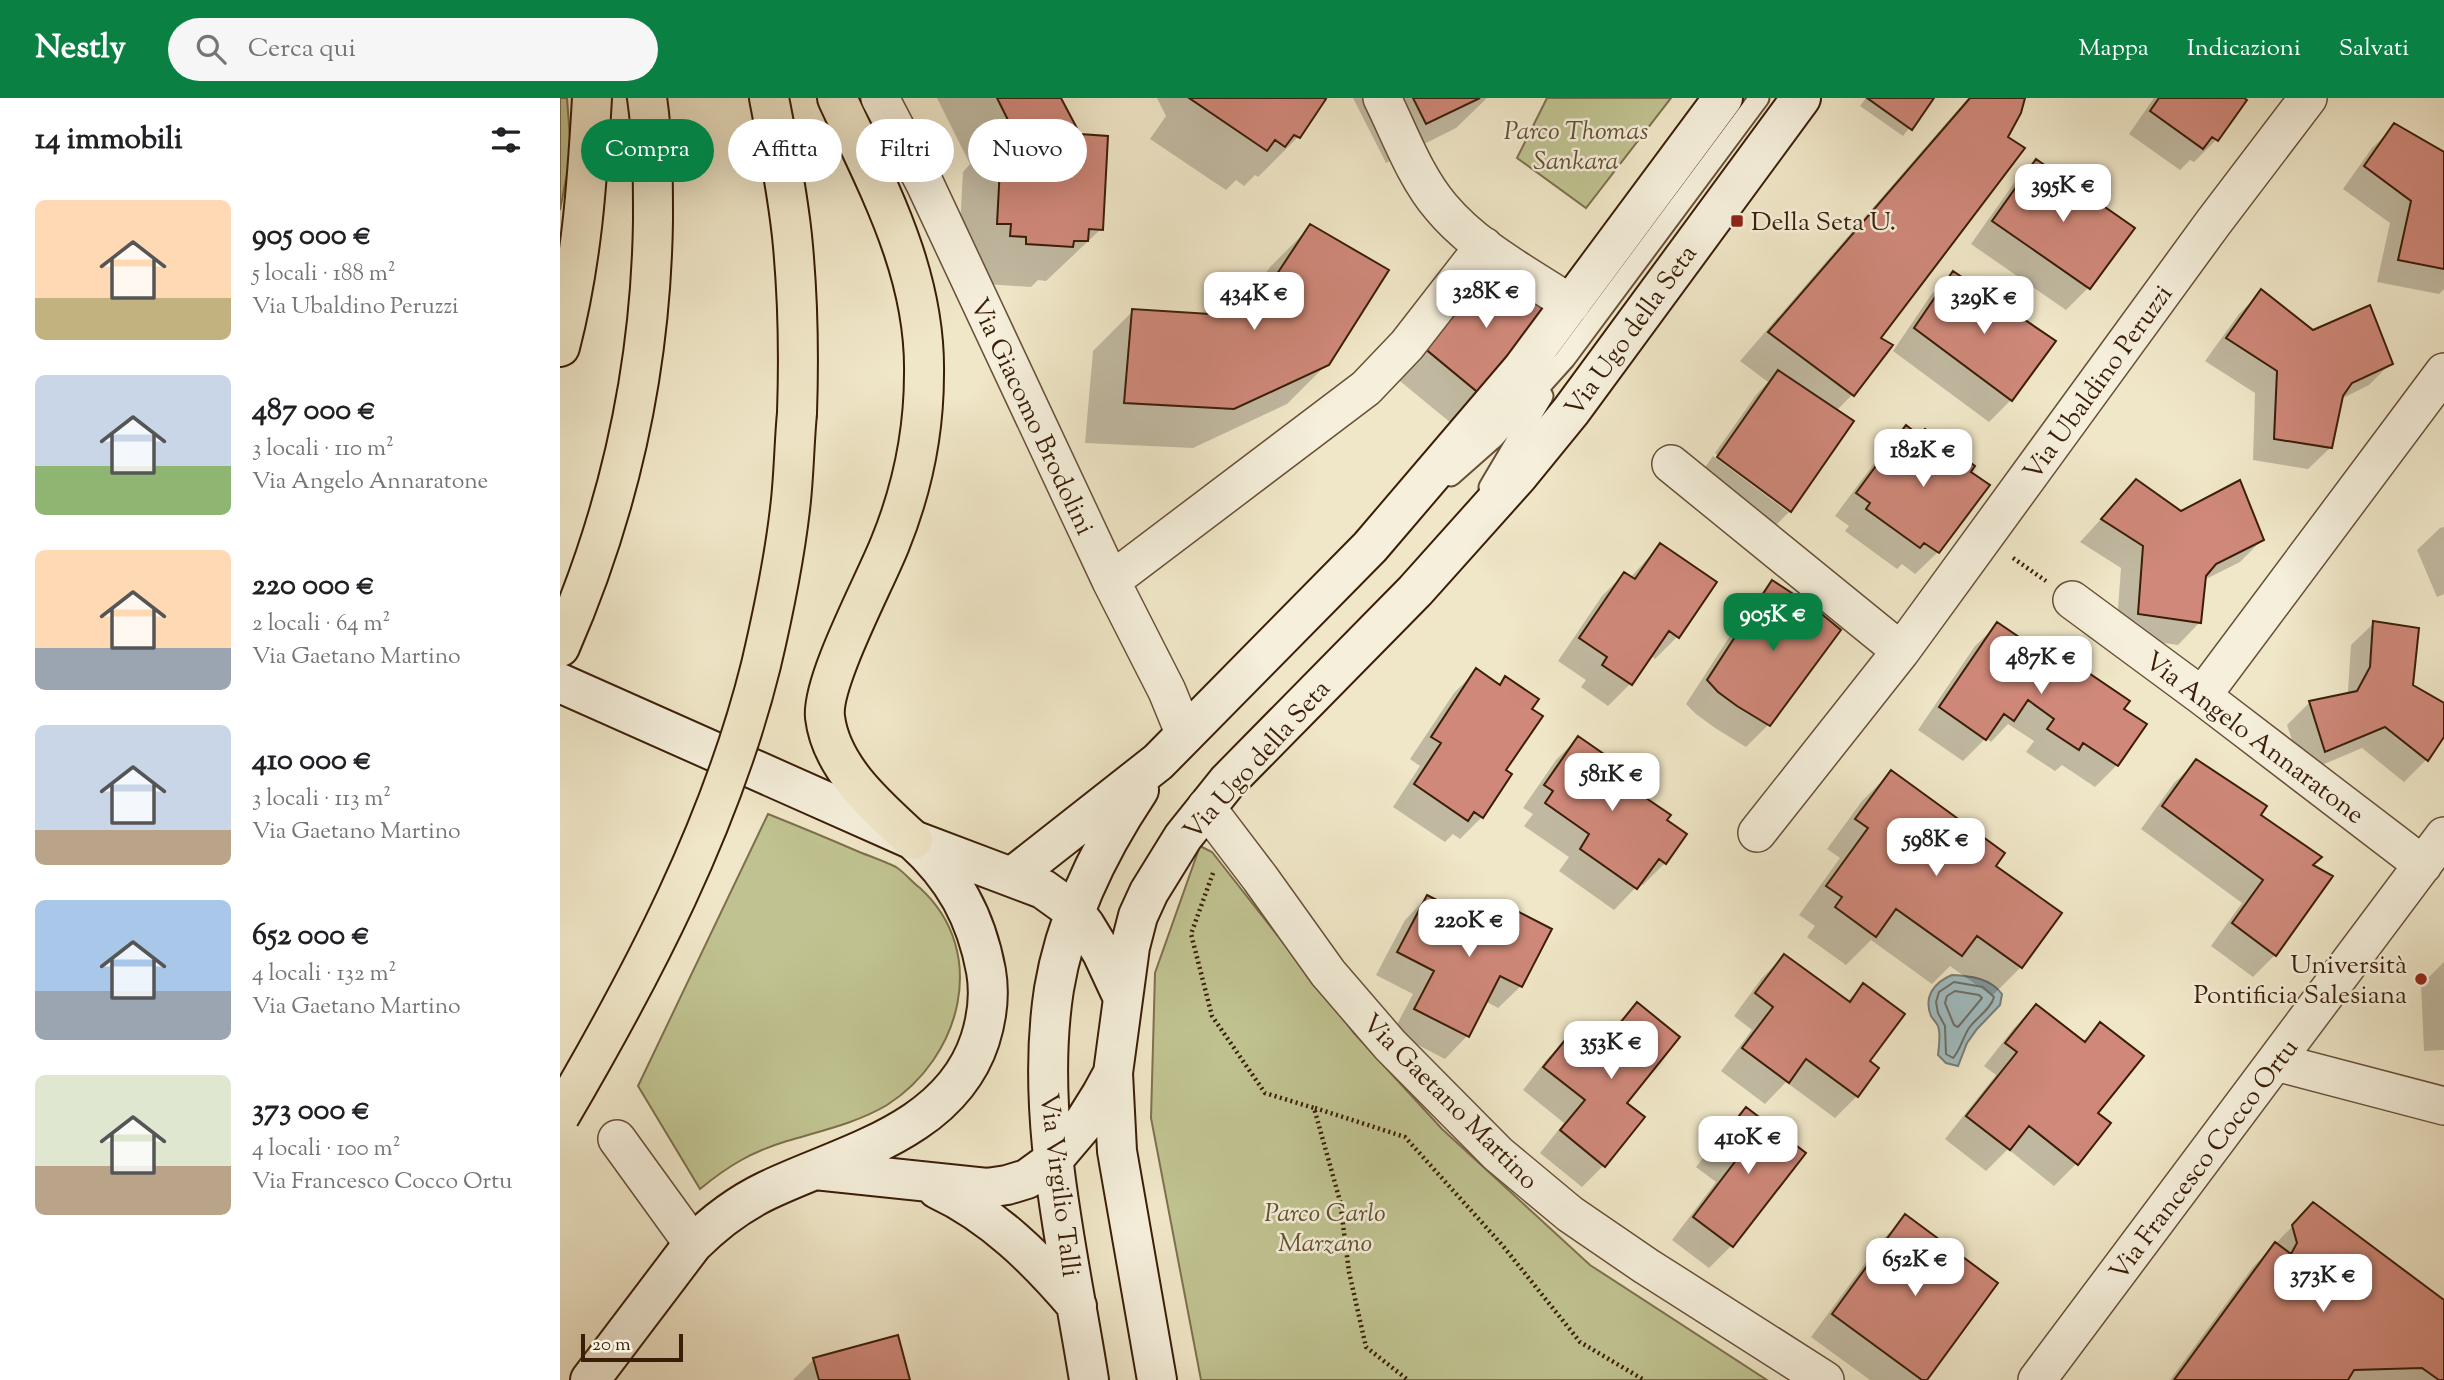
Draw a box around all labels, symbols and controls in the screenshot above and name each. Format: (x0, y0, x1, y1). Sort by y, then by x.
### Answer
search box (168, 18, 658, 81)
text: Nestly (35, 25, 126, 73)
icon: search (192, 30, 230, 68)
text: Cerca qui (248, 31, 356, 68)
text: Mappa (2079, 32, 2149, 66)
text: Indicazioni (2187, 32, 2301, 66)
text: Salvati (2339, 32, 2409, 66)
park label: Parco Thomas Sankara (1504, 114, 1648, 181)
text: 14 immobili (35, 119, 182, 162)
chip: Compra (581, 119, 714, 182)
chip: Affitta (728, 119, 842, 182)
chip: Filtri (856, 119, 954, 182)
chip: Nuovo (968, 119, 1087, 182)
icon: filters (487, 121, 525, 159)
pin: 395K € (2006, 164, 2120, 224)
text: 395K € (2031, 170, 2095, 203)
place label: Della Seta U. (1751, 205, 1896, 242)
marker: Della Seta U. (1729, 213, 1745, 229)
text: 905 000 € (252, 215, 372, 258)
icon: home (91, 228, 175, 312)
street label: Via Ugo della Seta (1557, 238, 1707, 425)
text: 5 locali · 188 m² (252, 258, 396, 291)
pin: 328K € (1429, 271, 1543, 330)
pin: 434K € (1197, 272, 1311, 332)
text: 328K € (1452, 276, 1520, 309)
pin: 329K € (1927, 276, 2041, 336)
text: 434K € (1220, 278, 1288, 311)
street label: Via Ubaldino Peruzzi (2015, 278, 2183, 489)
text: 329K € (1951, 282, 2017, 315)
text: Via Ubaldino Peruzzi (252, 291, 459, 324)
street label: Via Giacomo Brodolini (959, 292, 1102, 542)
text: 487 000 € (252, 390, 376, 433)
icon: home (91, 403, 175, 487)
pin: 182K € (1866, 430, 1980, 489)
text: 3 locali · 110 m² (252, 433, 394, 466)
text: 182K € (1890, 435, 1956, 468)
text: Via Angelo Annaratone (252, 466, 488, 499)
text: 220 000 € (252, 565, 375, 608)
icon: home (91, 578, 175, 662)
pin: 905K € (1716, 594, 1830, 653)
text: 905K € (1740, 599, 1806, 632)
text: 2 locali · 64 m² (252, 608, 390, 641)
pin: 487K € (1984, 636, 2098, 696)
text: Via Gaetano Martino (252, 641, 461, 674)
text: 487K € (2006, 642, 2076, 675)
street label: Via Angelo Annaratone (2136, 644, 2371, 834)
street label: Via Ugo della Seta (1176, 672, 1340, 849)
text: 410 000 € (252, 740, 372, 783)
icon: home (91, 753, 175, 837)
pin: 581K € (1555, 754, 1669, 813)
text: 581K € (1581, 759, 1643, 792)
text: 3 locali · 113 m² (252, 783, 391, 816)
text: Via Gaetano Martino (252, 816, 461, 849)
pin: 598K € (1879, 818, 1993, 878)
text: 598K € (1903, 824, 1969, 857)
pin: 220K € (1412, 900, 1526, 959)
text: 220K € (1434, 905, 1504, 938)
text: 652 000 € (252, 915, 370, 958)
icon: home (91, 928, 175, 1012)
place label: Università Pontificia Salesiana (2194, 948, 2407, 1015)
text: 4 locali · 132 m² (252, 958, 396, 991)
marker: Università Pontificia Salesiana (2413, 971, 2429, 987)
text: Via Gaetano Martino (252, 991, 461, 1024)
street label: Via Gaetano Martino (1353, 1006, 1546, 1199)
pin: 353K € (1554, 1021, 1668, 1081)
text: 353K € (1580, 1027, 1642, 1060)
street label: Via Francesco Cocco Ortu (2102, 1032, 2308, 1289)
text: 373 000 € (252, 1090, 370, 1133)
street label: Via Virgilio Talli (1029, 1091, 1088, 1279)
icon: home (91, 1103, 175, 1187)
pin: 410K € (1691, 1116, 1805, 1176)
text: 410K € (1714, 1122, 1782, 1155)
text: 4 locali · 100 m² (252, 1133, 400, 1166)
text: Via Francesco Cocco Ortu (252, 1166, 512, 1199)
park label: Parco Carlo Marzano (1264, 1196, 1386, 1263)
pin: 652K € (1858, 1238, 1972, 1298)
text: 652K € (1882, 1244, 1948, 1277)
pin: 373K € (2266, 1254, 2380, 1314)
text: 373K € (2290, 1260, 2356, 1293)
scale bar (581, 1331, 682, 1363)
text: 20 m (592, 1332, 631, 1359)

